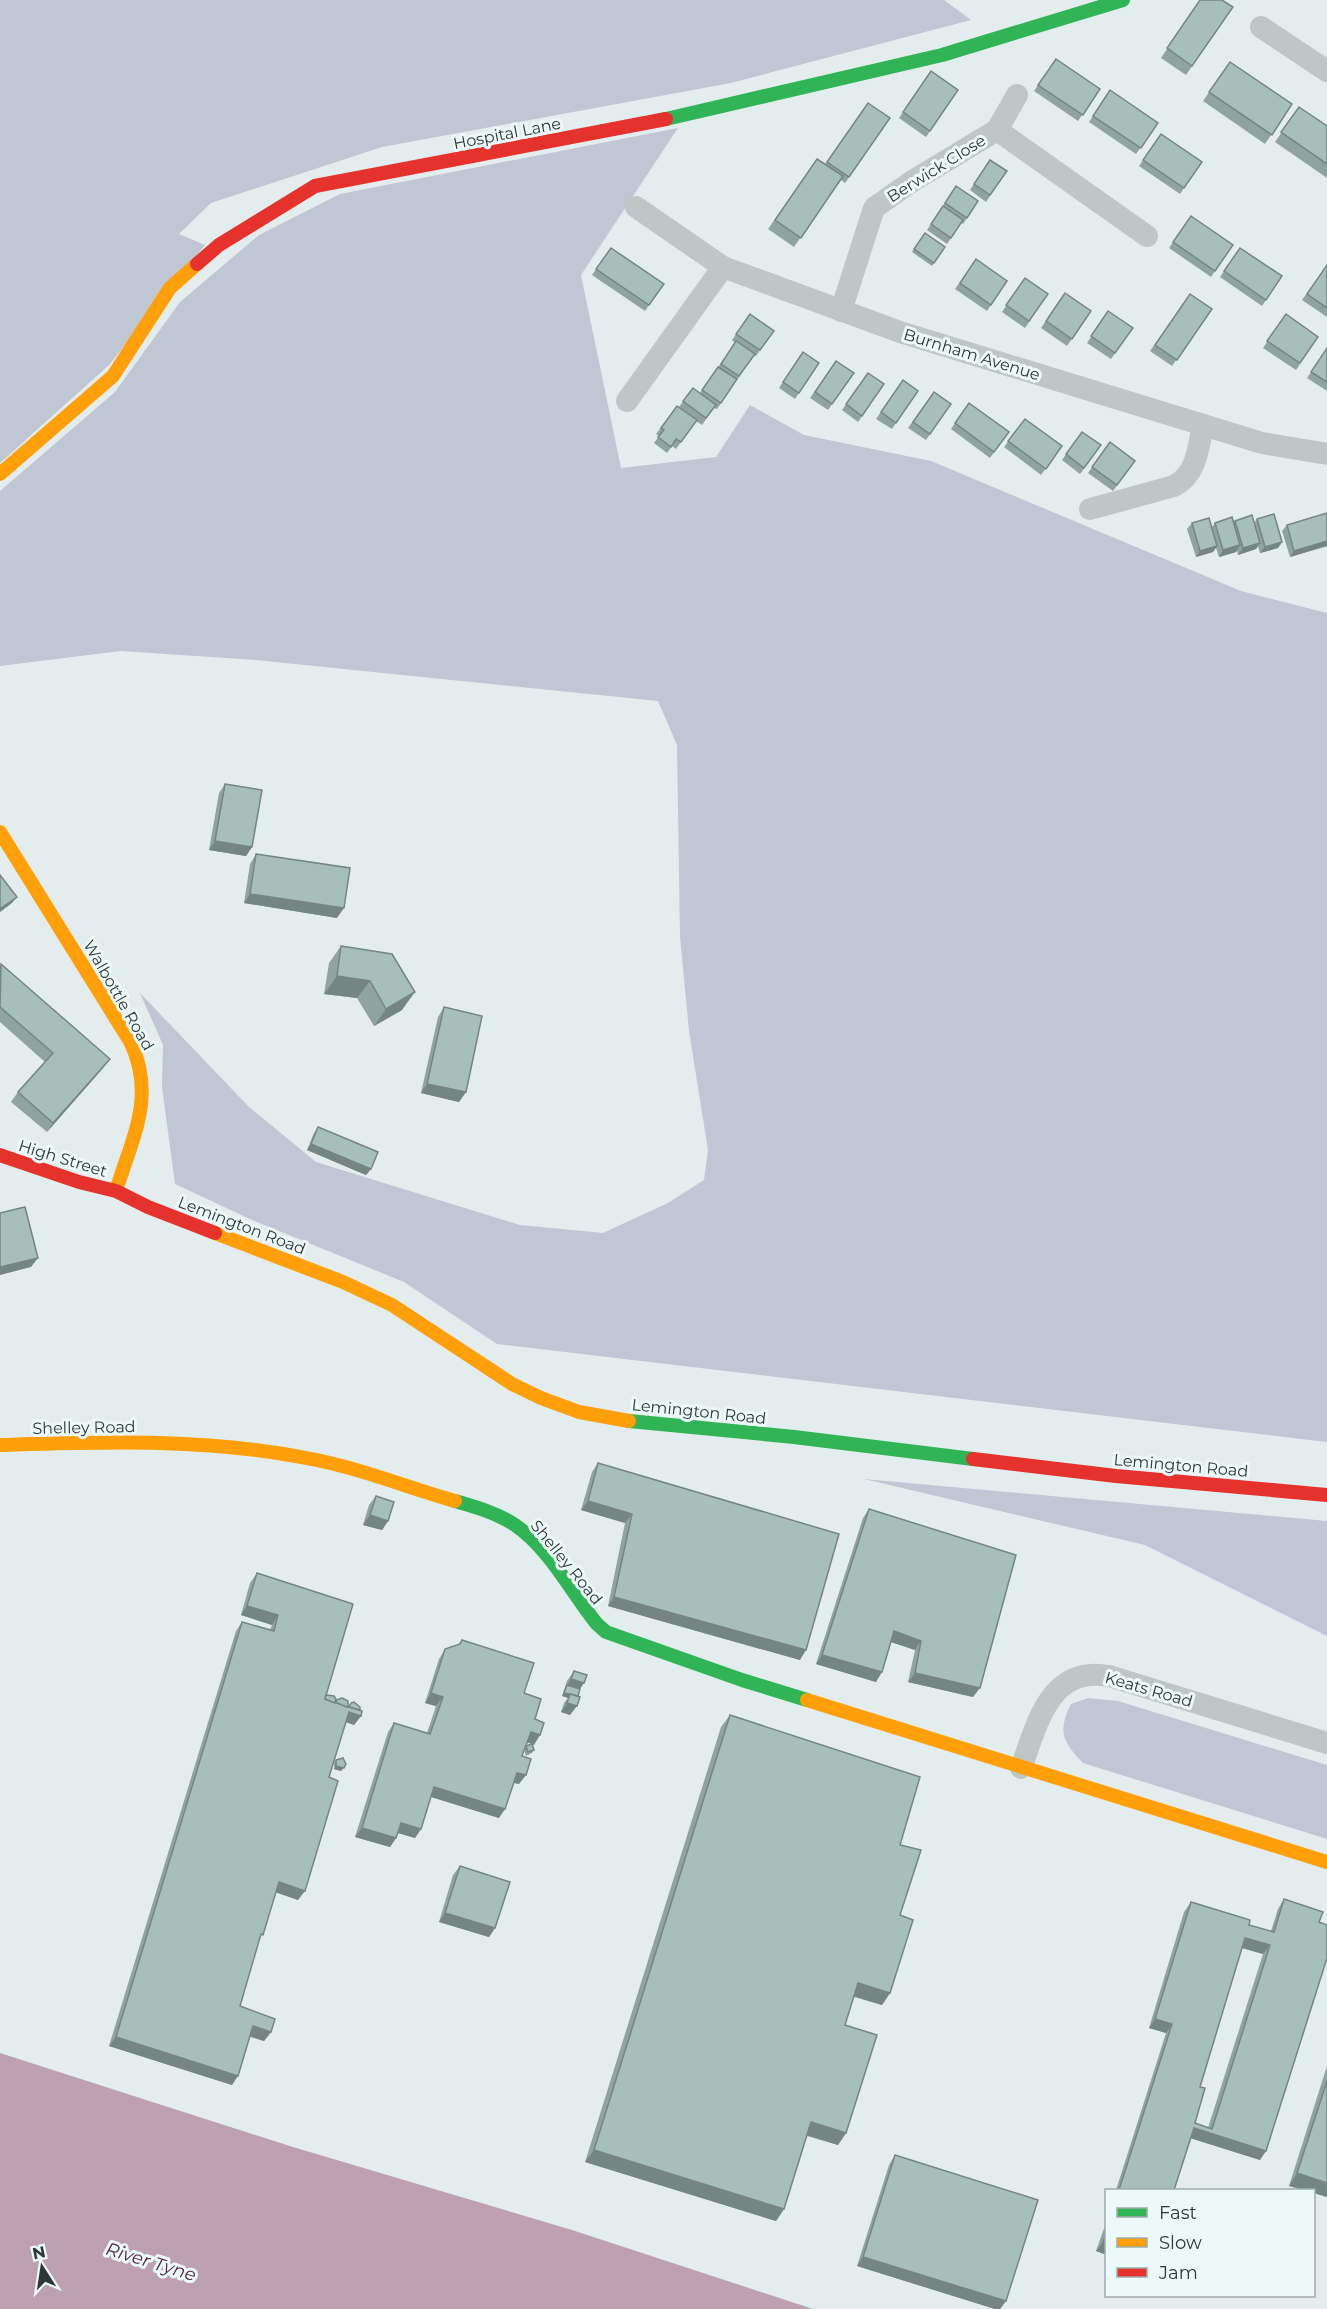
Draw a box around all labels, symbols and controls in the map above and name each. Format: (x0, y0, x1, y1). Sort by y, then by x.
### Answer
street label: Hospital Lane (452, 114, 563, 153)
street label: Berwick Close (884, 131, 989, 206)
street label: Burnham Avenue (901, 325, 1042, 384)
street label: Walbottle Road (79, 937, 158, 1054)
street label: High Street (16, 1136, 110, 1181)
street label: Lemington Road (175, 1192, 308, 1259)
street label: Lemington Road (631, 1395, 767, 1428)
street label: Shelley Road (32, 1417, 136, 1438)
street label: Lemington Road (1113, 1450, 1249, 1481)
street label: Shelley Road (527, 1516, 606, 1608)
street label: Keats Road (1103, 1668, 1195, 1711)
legend (1105, 2189, 1315, 2297)
text: Fast (1159, 2202, 1197, 2224)
text: Slow (1159, 2232, 1202, 2254)
north arrow (12, 2237, 72, 2297)
water label: River Tyne (103, 2238, 199, 2286)
text: N (31, 2242, 47, 2263)
text: Jam (1158, 2262, 1198, 2284)

